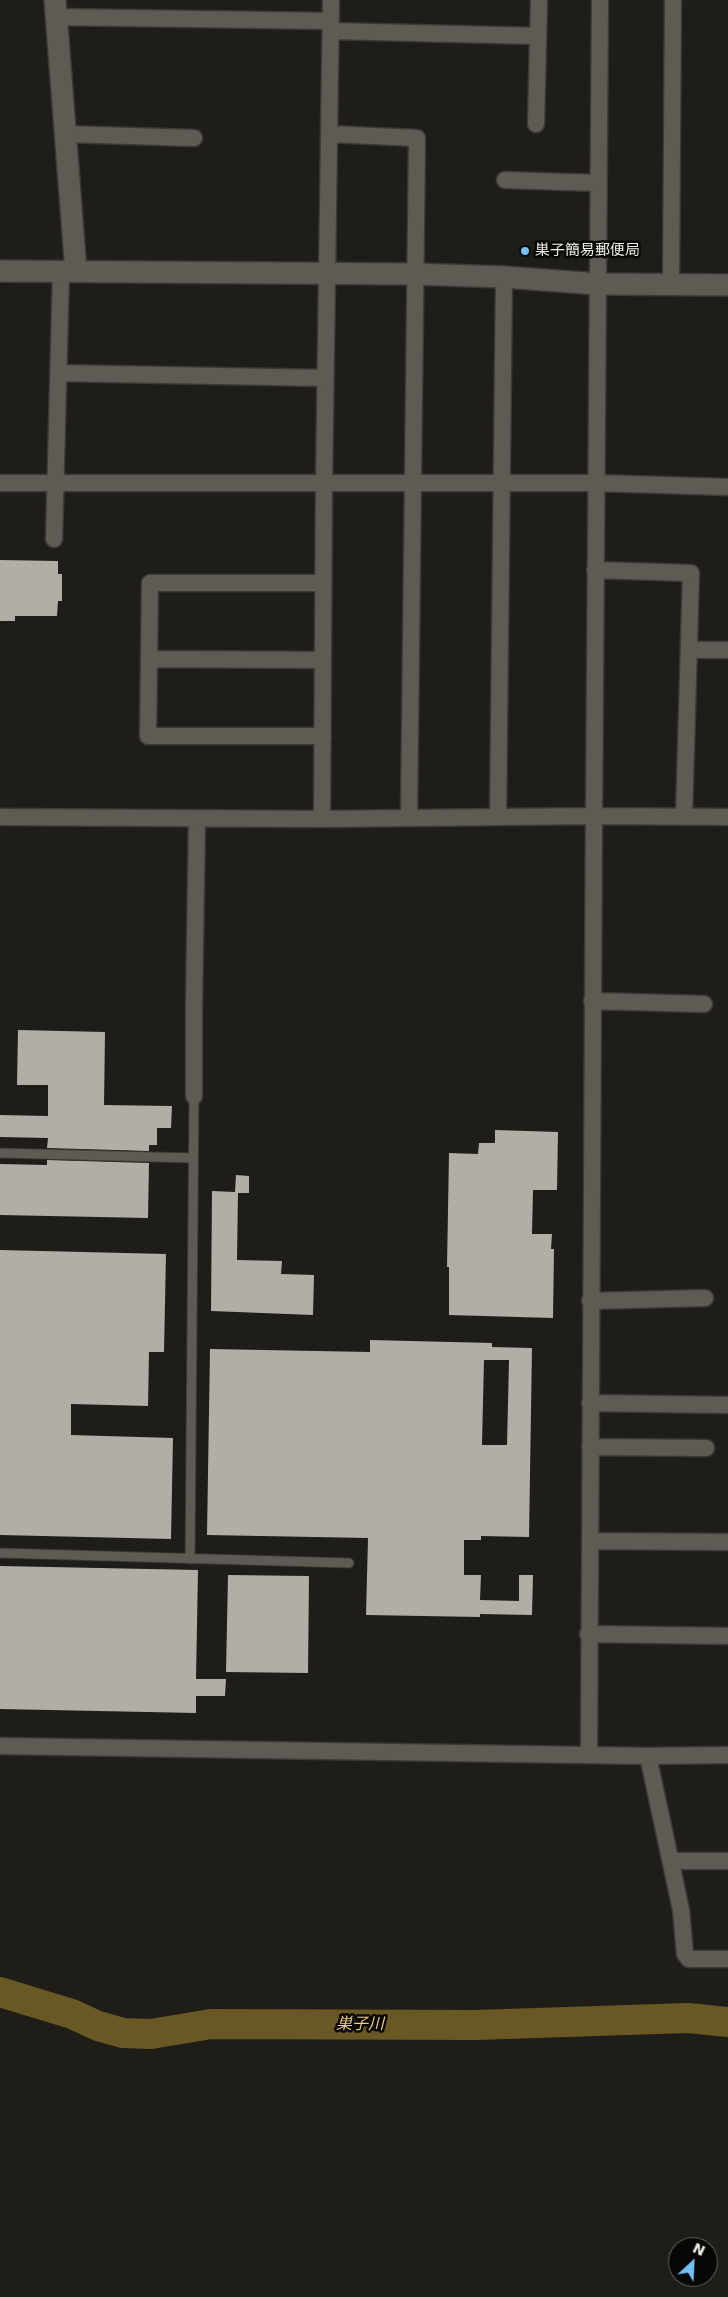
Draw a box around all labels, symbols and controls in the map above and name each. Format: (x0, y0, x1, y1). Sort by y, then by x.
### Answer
place label: 巣子簡易郵便局 (535, 242, 640, 260)
marker: 巣子簡易郵便局 (519, 245, 531, 257)
water label: 巣子川 (336, 2015, 384, 2035)
north arrow (668, 2237, 718, 2287)
text: N (690, 2240, 708, 2259)

